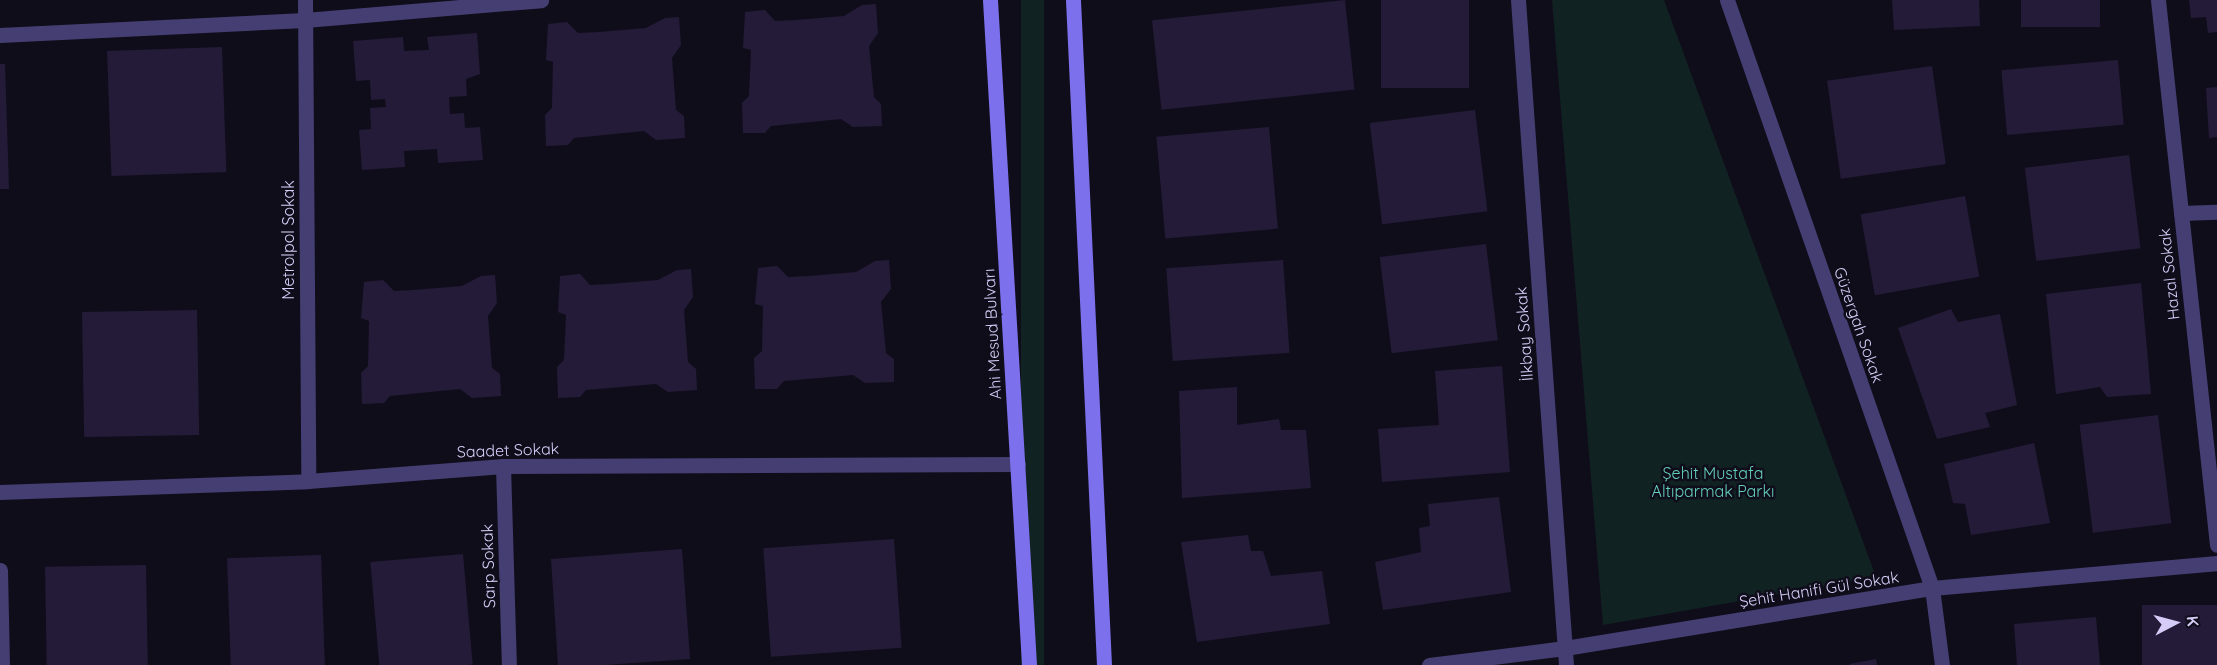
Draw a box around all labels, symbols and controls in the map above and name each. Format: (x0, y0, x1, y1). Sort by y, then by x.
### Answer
street label: Metrolpol Sokak (278, 180, 298, 300)
street label: Hazal Sokak (2155, 227, 2183, 321)
street label: Güzergah Sokak (1830, 265, 1888, 385)
street label: Ahi Mesud Bulvarı (979, 268, 1005, 400)
street label: İlkbay Sokak (1511, 286, 1537, 382)
street label: Saadet Sokak (456, 439, 560, 461)
park label: Şehit Mustafa Altıparmak Parkı (1652, 463, 1774, 501)
street label: Sarp Sokak (477, 524, 499, 608)
street label: Şehit Hanifi Gül Sokak (1738, 567, 1900, 611)
north arrow (2145, 593, 2205, 653)
text: K (2182, 615, 2203, 627)

